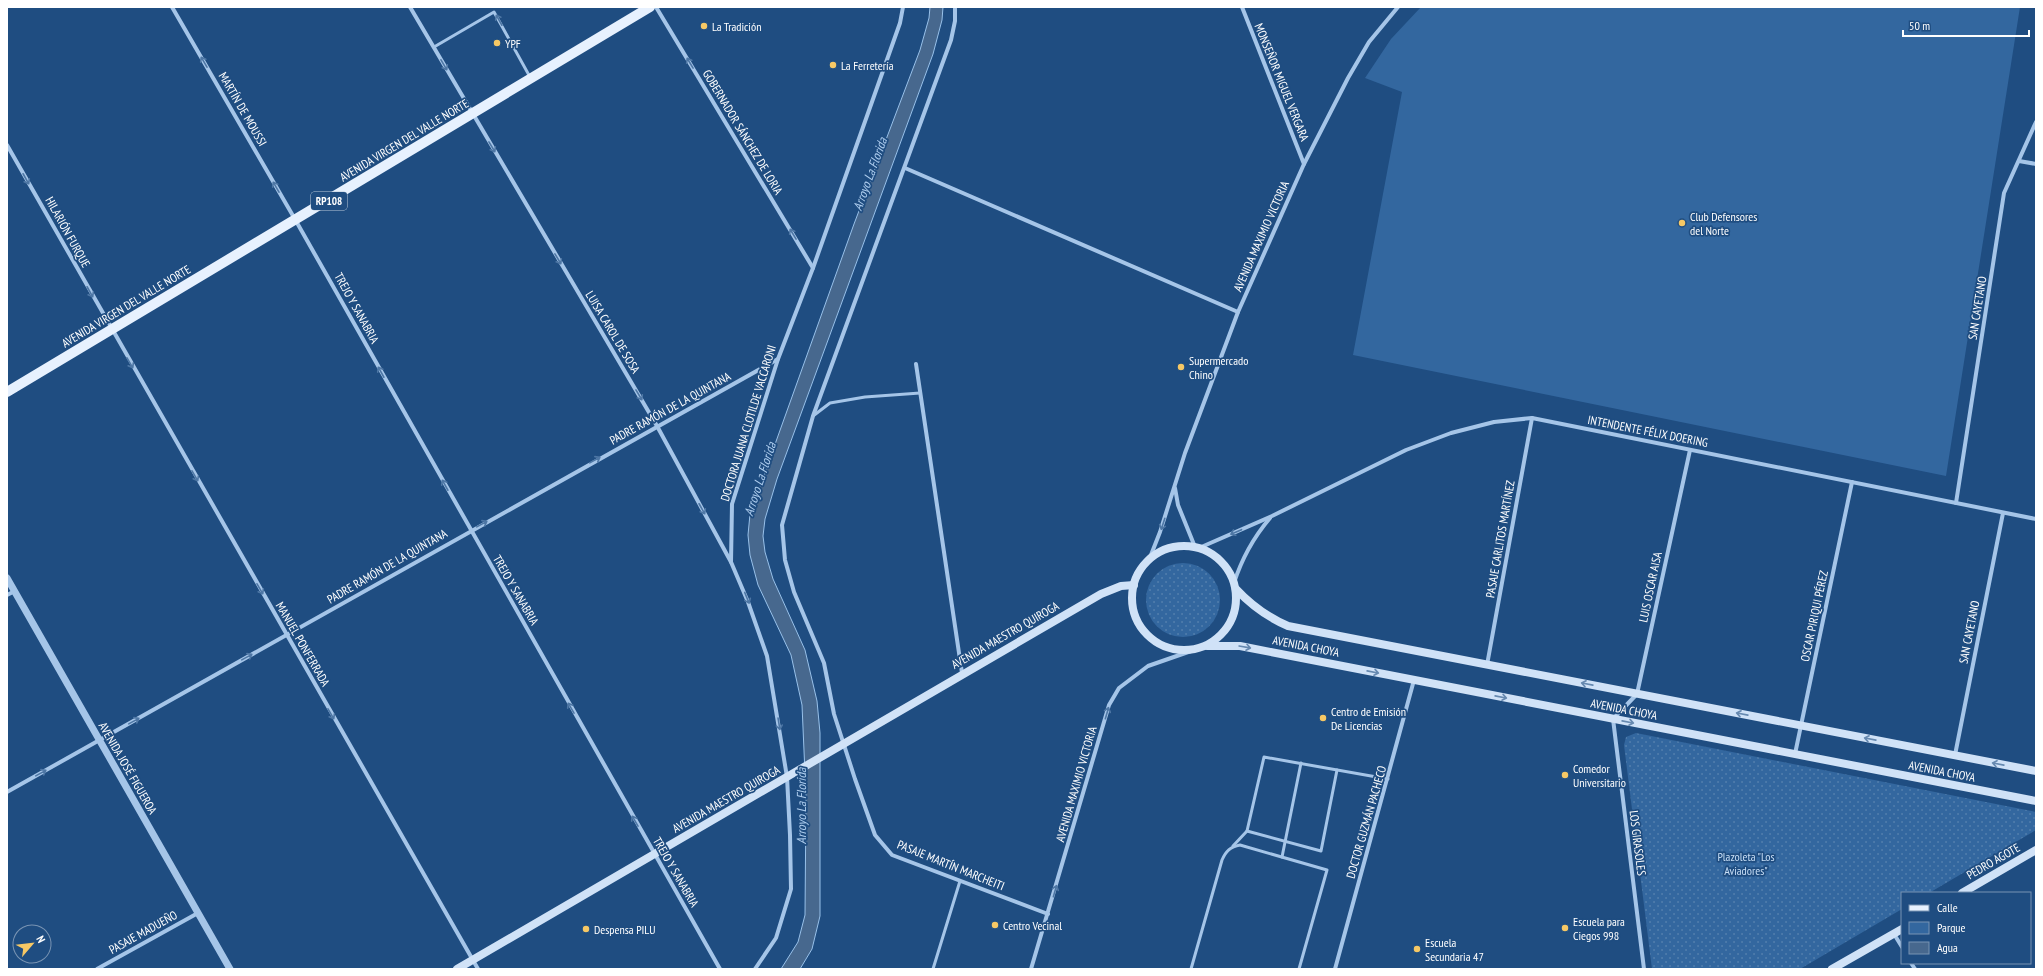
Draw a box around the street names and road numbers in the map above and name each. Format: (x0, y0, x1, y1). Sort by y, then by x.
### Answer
street label: MONSEÑOR MIGUEL VERGARA (1251, 21, 1313, 143)
street label: GOBERNADOR SÁNCHEZ DE LORIA (700, 67, 786, 198)
street label: MARTÍN DE MOUSSI (216, 69, 270, 149)
street label: AVENIDA VIRGEN DEL VALLE NORTE (337, 95, 471, 185)
street label: AVENIDA MAXIMIO VICTORIA (1230, 178, 1292, 294)
road number: RP108 (311, 192, 347, 210)
street label: HILARIÓN FURQUE (42, 194, 94, 270)
street label: AVENIDA VIRGEN DEL VALLE NORTE (59, 261, 193, 351)
street label: TREJO Y SANABRIA (331, 270, 383, 346)
street label: SAN CAYETANO (1965, 275, 1989, 341)
street label: LUISA CAROL DE SOSA (582, 288, 644, 376)
street label: DOCTORA JUANA CLOTILDE VACCARONI (717, 343, 779, 503)
street label: PADRE RAMÓN DE LA QUINTANA (607, 368, 733, 448)
street label: INTENDENTE FÉLIX DOERING (1587, 412, 1710, 450)
street label: PASAJE CARLITOS MARTÍNEZ (1482, 479, 1518, 599)
street label: PADRE RAMÓN DE LA QUINTANA (324, 525, 450, 607)
street label: LUIS OSCAR AISA (1635, 550, 1665, 624)
street label: TREJO Y SANABRIA (490, 552, 542, 628)
street label: OSCAR PIRIQUI PÉREZ (1797, 569, 1831, 663)
street label: AVENIDA MAESTRO QUIROGA (949, 598, 1062, 672)
street label: MANUEL PONFERRADA (273, 599, 333, 689)
street label: SAN CAYETANO (1956, 599, 1983, 665)
street label: AVENIDA CHOYA (1271, 632, 1341, 660)
street label: AVENIDA CHOYA (1589, 695, 1659, 723)
street label: AVENIDA JOSÉ FIGUEROA (96, 719, 161, 817)
street label: AVENIDA MAXIMIO VICTORIA (1052, 724, 1100, 843)
street label: AVENIDA CHOYA (1907, 757, 1977, 785)
street label: AVENIDA MAESTRO QUIROGA (670, 762, 783, 836)
street label: DOCTOR GUZMÁN PACHECO (1343, 763, 1389, 880)
street label: LOS GIRASOLES (1627, 810, 1649, 876)
street label: TREJO Y SANABRIA (650, 834, 702, 910)
street label: PASAJE MARTÍN MARCHEITI (895, 837, 1007, 893)
street label: PEDRO AGOTE (1964, 840, 2022, 882)
street label: PASAJE MADUEÑO (106, 907, 180, 957)

